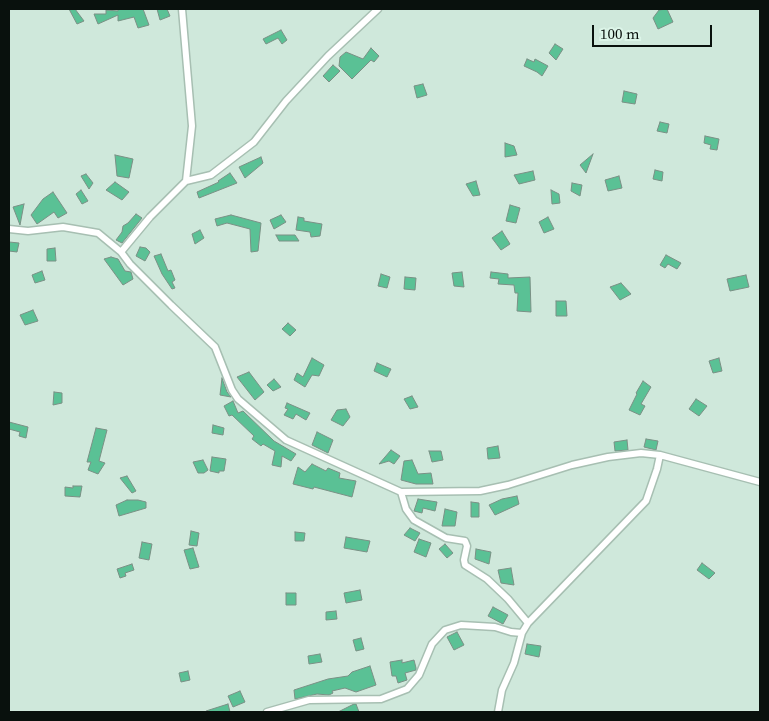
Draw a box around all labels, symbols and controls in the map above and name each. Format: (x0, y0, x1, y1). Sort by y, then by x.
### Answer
scale bar (594, 15, 714, 47)
text: 100 m (600, 23, 640, 44)

